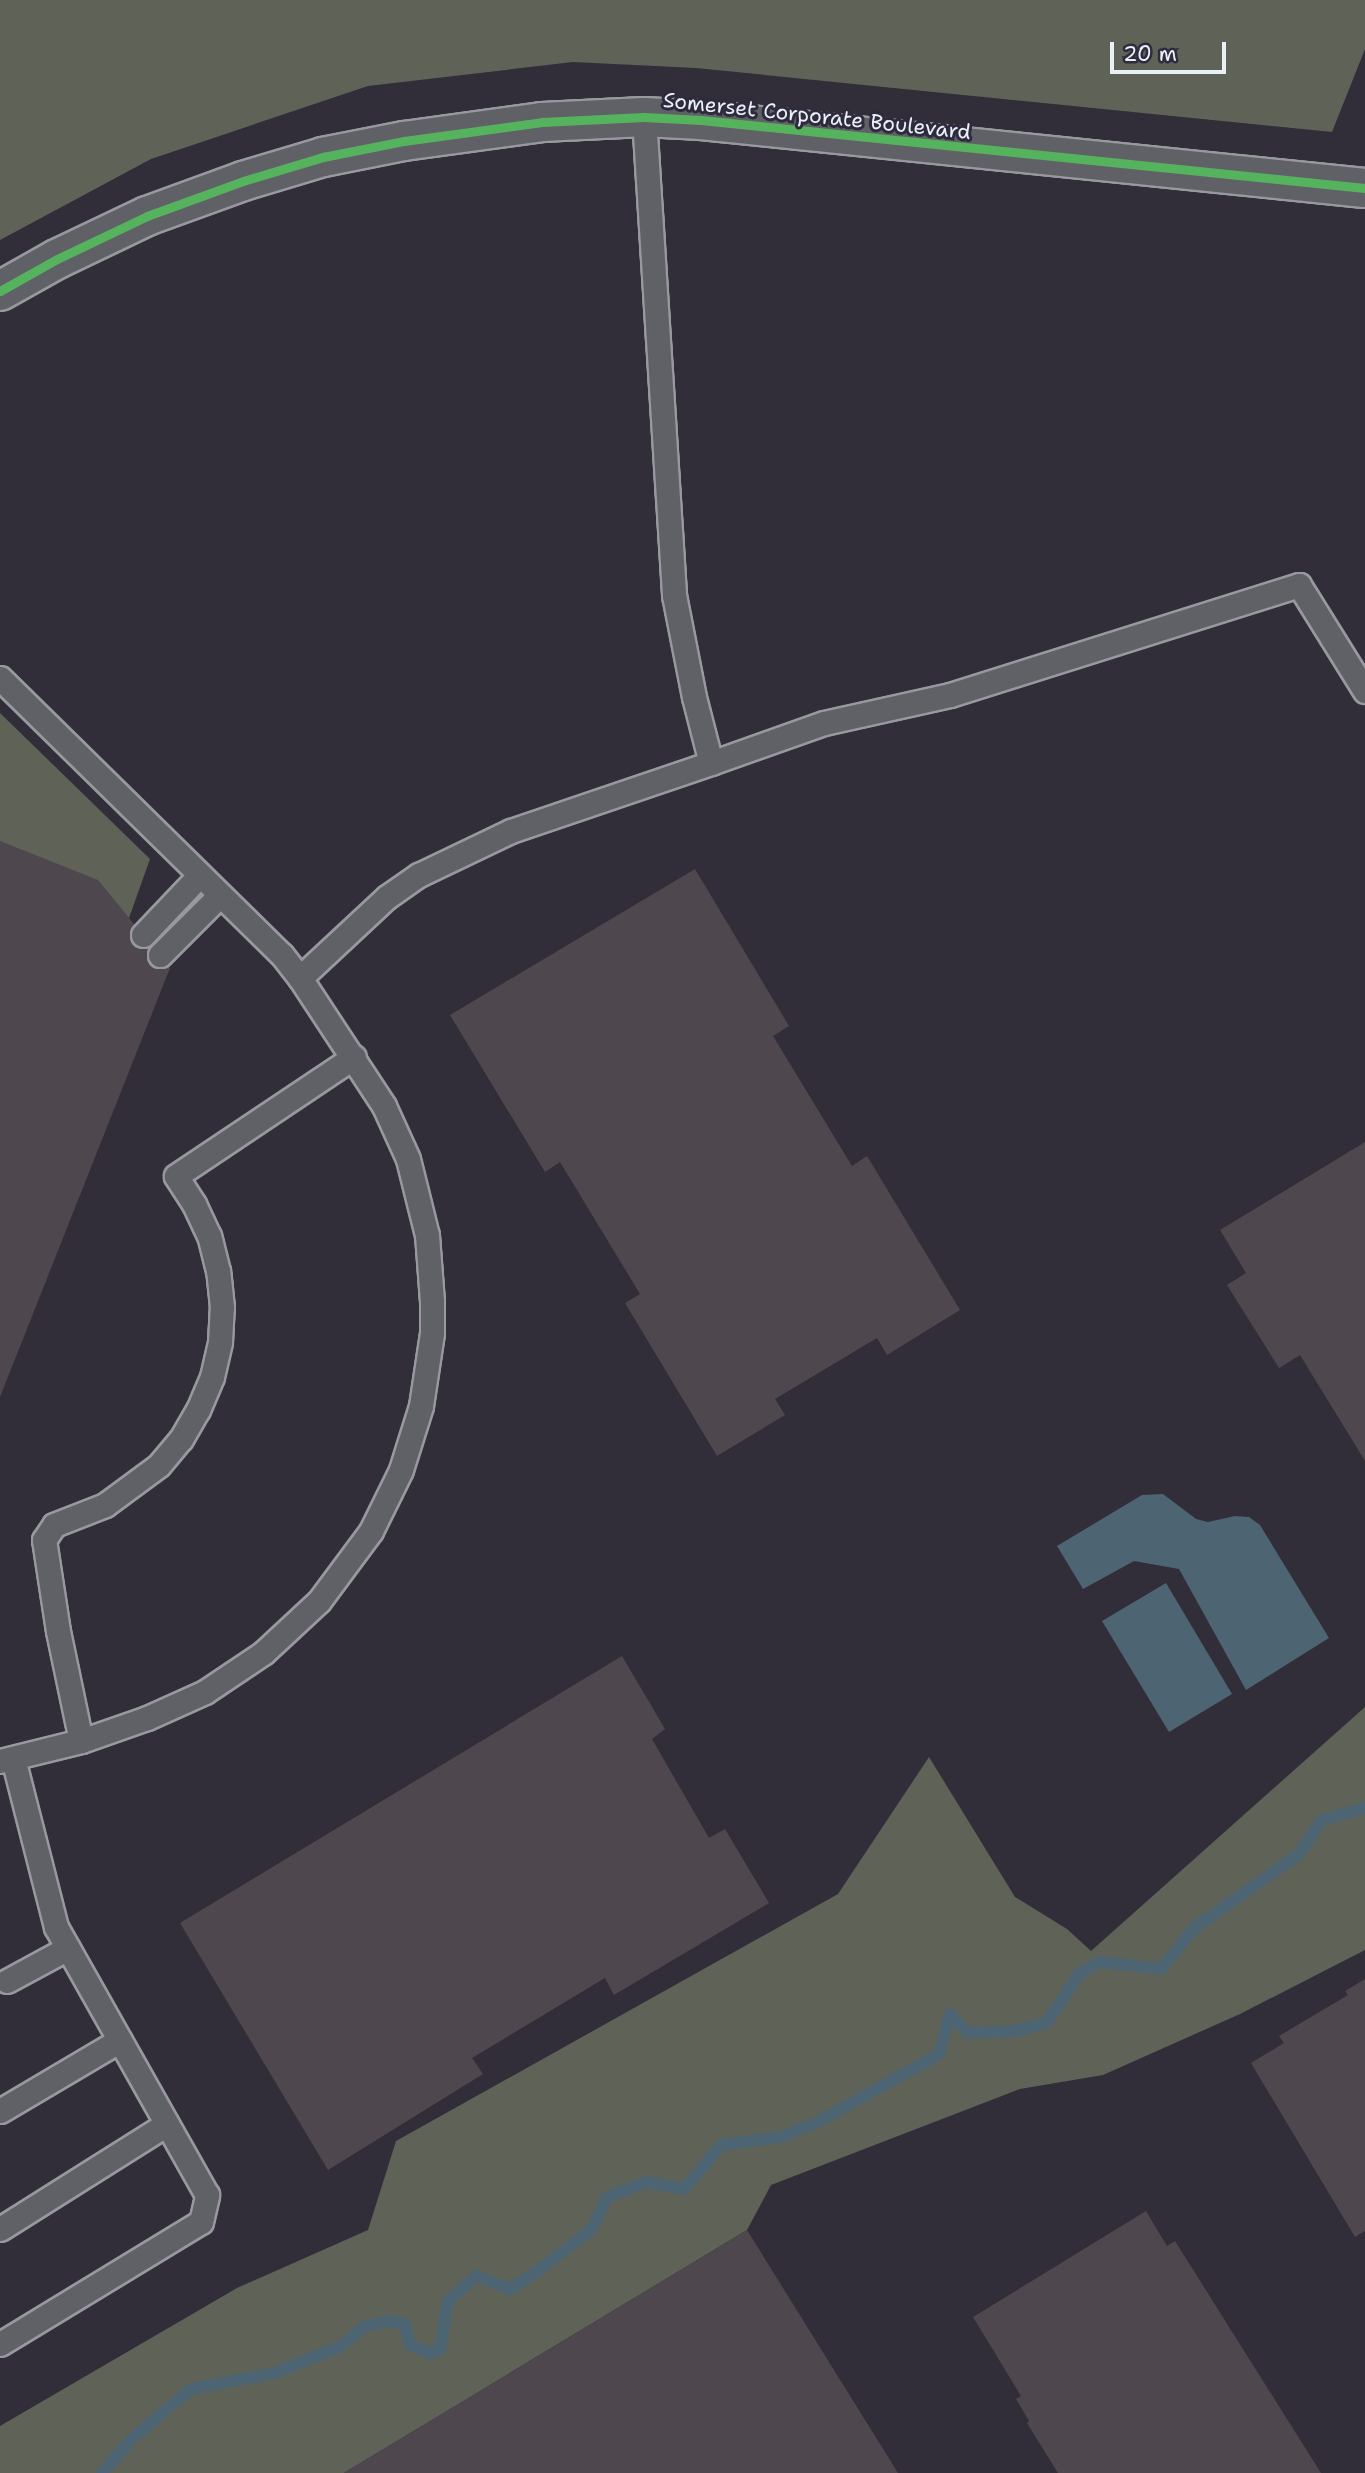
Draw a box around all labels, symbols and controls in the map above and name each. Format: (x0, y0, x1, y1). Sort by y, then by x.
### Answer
scale bar (1113, 28, 1228, 72)
text: 20 m (1123, 40, 1177, 68)
street label: Somerset Corporate Boulevard (662, 87, 972, 145)

